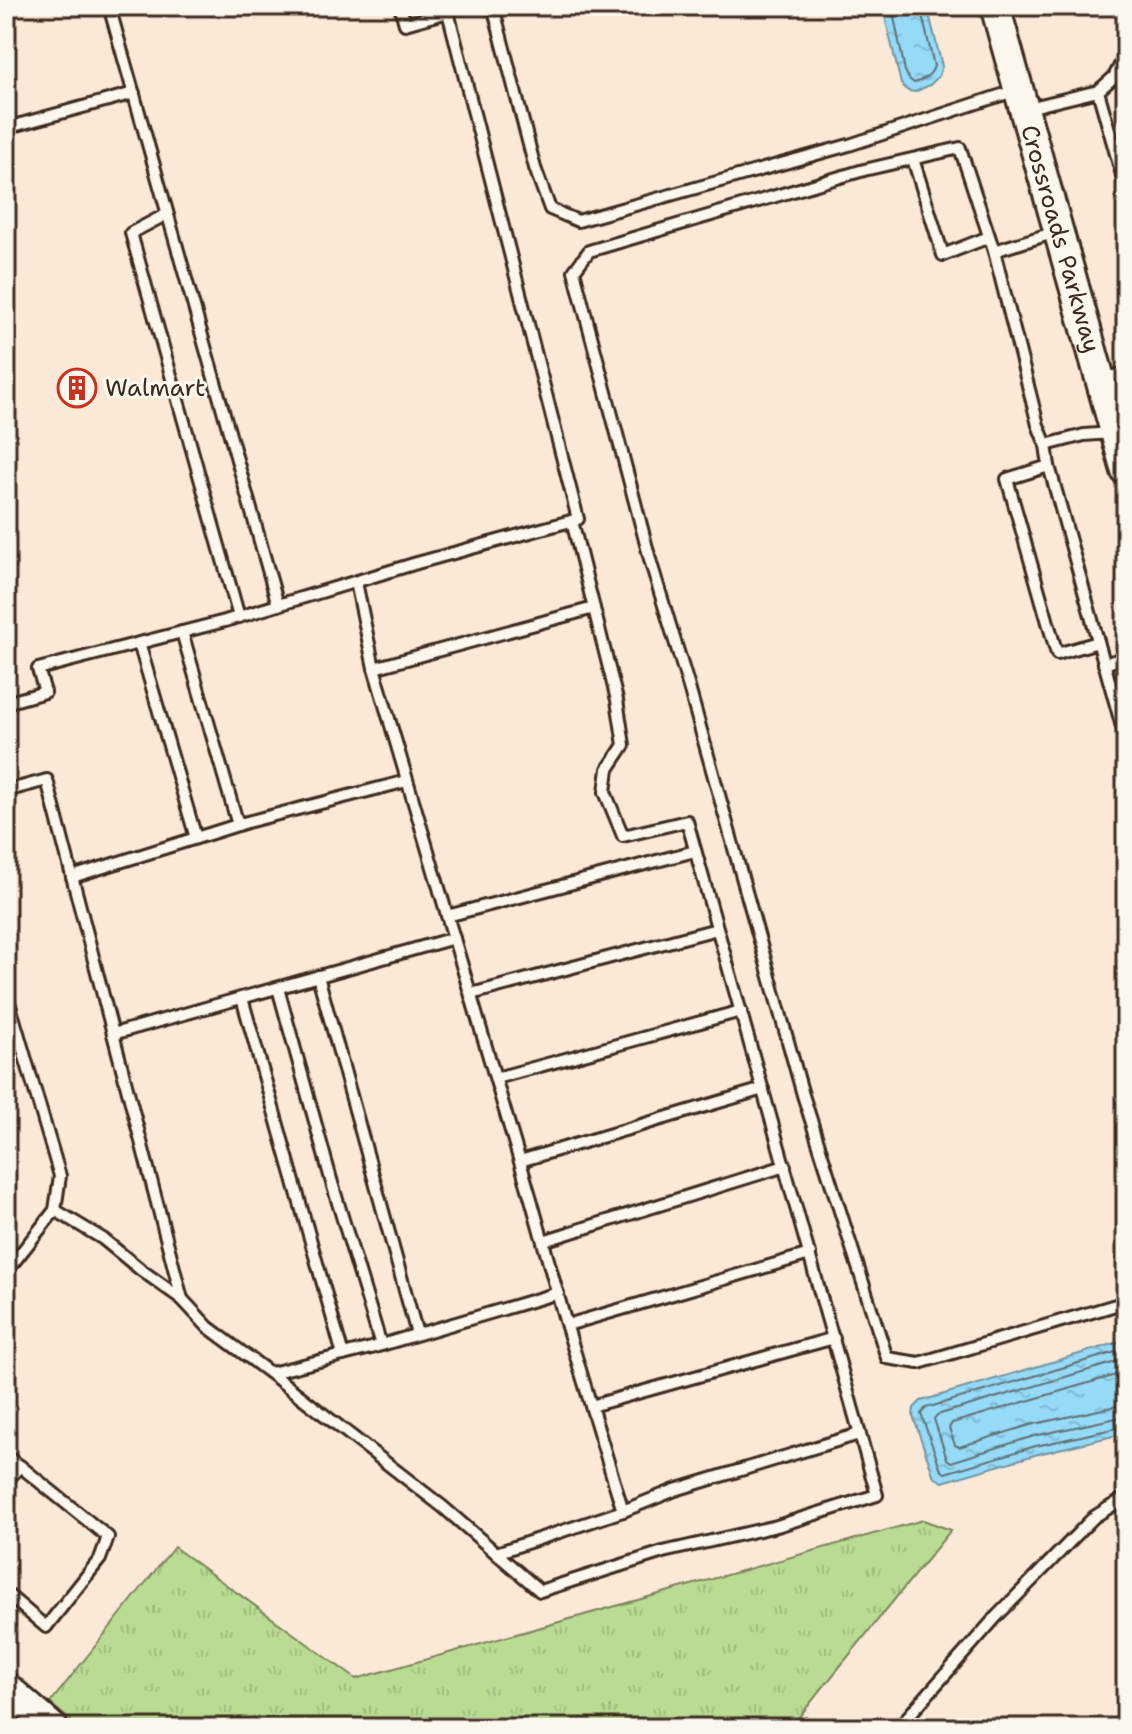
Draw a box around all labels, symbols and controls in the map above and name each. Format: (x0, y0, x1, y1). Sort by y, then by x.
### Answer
street label: Crossroads Parkway (1013, 121, 1108, 357)
building icon: Walmart (56, 367, 98, 409)
place label: Walmart (105, 372, 205, 404)

